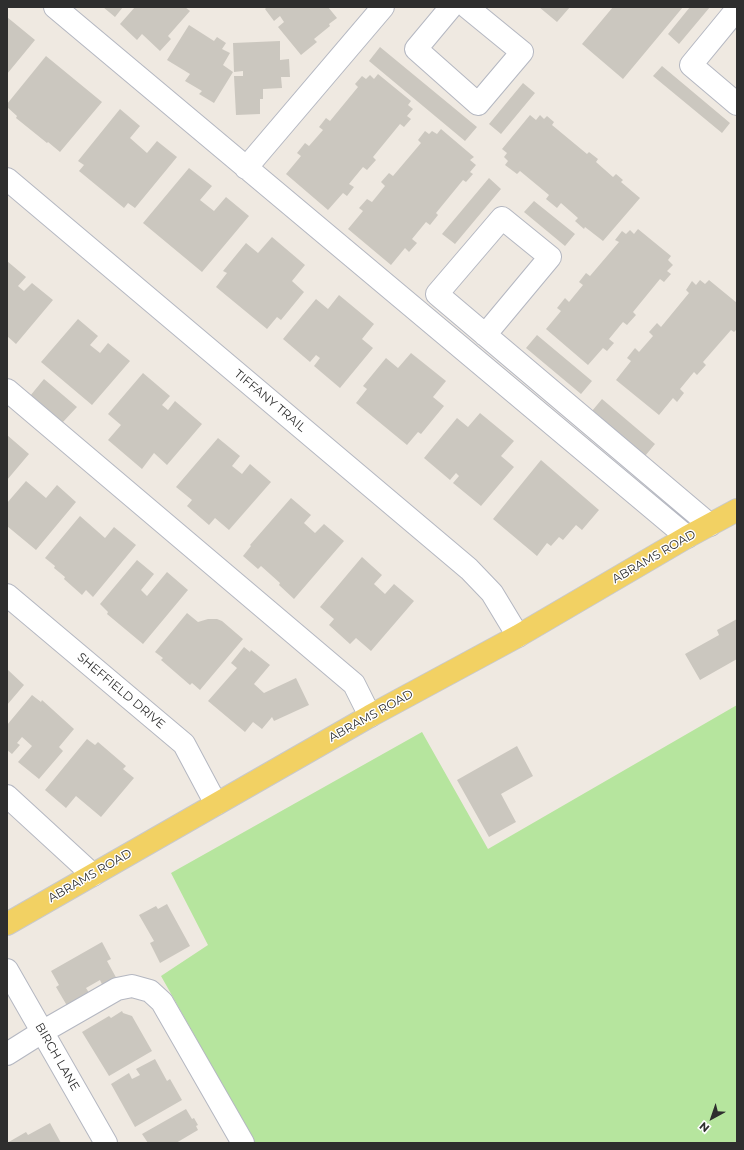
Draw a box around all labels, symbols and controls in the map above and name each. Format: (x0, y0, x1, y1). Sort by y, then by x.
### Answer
street label: TIFFANY TRAIL (231, 367, 309, 435)
street label: ABRAMS ROAD (610, 527, 698, 587)
street label: SHEFFIELD DRIVE (74, 650, 168, 732)
street label: ABRAMS ROAD (326, 687, 416, 745)
street label: ABRAMS ROAD (46, 846, 134, 906)
street label: BIRCH LANE (32, 1020, 82, 1094)
north arrow (692, 1098, 732, 1138)
text: N (696, 1119, 712, 1135)

